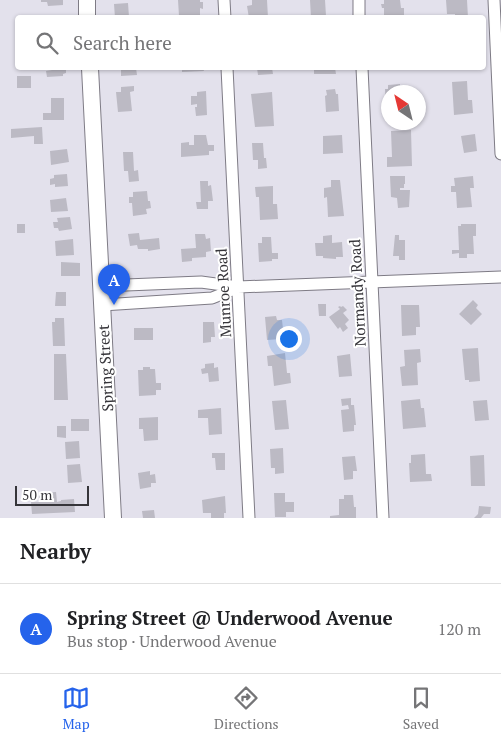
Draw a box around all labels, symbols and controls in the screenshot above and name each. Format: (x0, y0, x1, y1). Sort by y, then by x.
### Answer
search box (15, 15, 486, 70)
icon: search (33, 29, 61, 57)
text: Search here (73, 30, 172, 55)
north arrow (381, 85, 426, 130)
street label: Normandy Road (344, 239, 370, 347)
street label: Munroe Road (211, 248, 235, 338)
pin: A (98, 264, 130, 305)
street label: Spring Street (93, 323, 117, 412)
your location (276, 326, 302, 352)
scale bar (15, 483, 89, 506)
text: 50 m (22, 485, 52, 504)
text: Nearby (20, 537, 91, 565)
text: Spring Street @ Underwood Avenue (67, 605, 393, 630)
text: A (30, 618, 42, 640)
text: 120 m (438, 618, 481, 640)
text: Bus stop · Underwood Avenue (67, 630, 277, 652)
tab: Map (62, 684, 90, 733)
tab: Directions (214, 684, 279, 733)
tab: Saved (403, 684, 439, 733)

